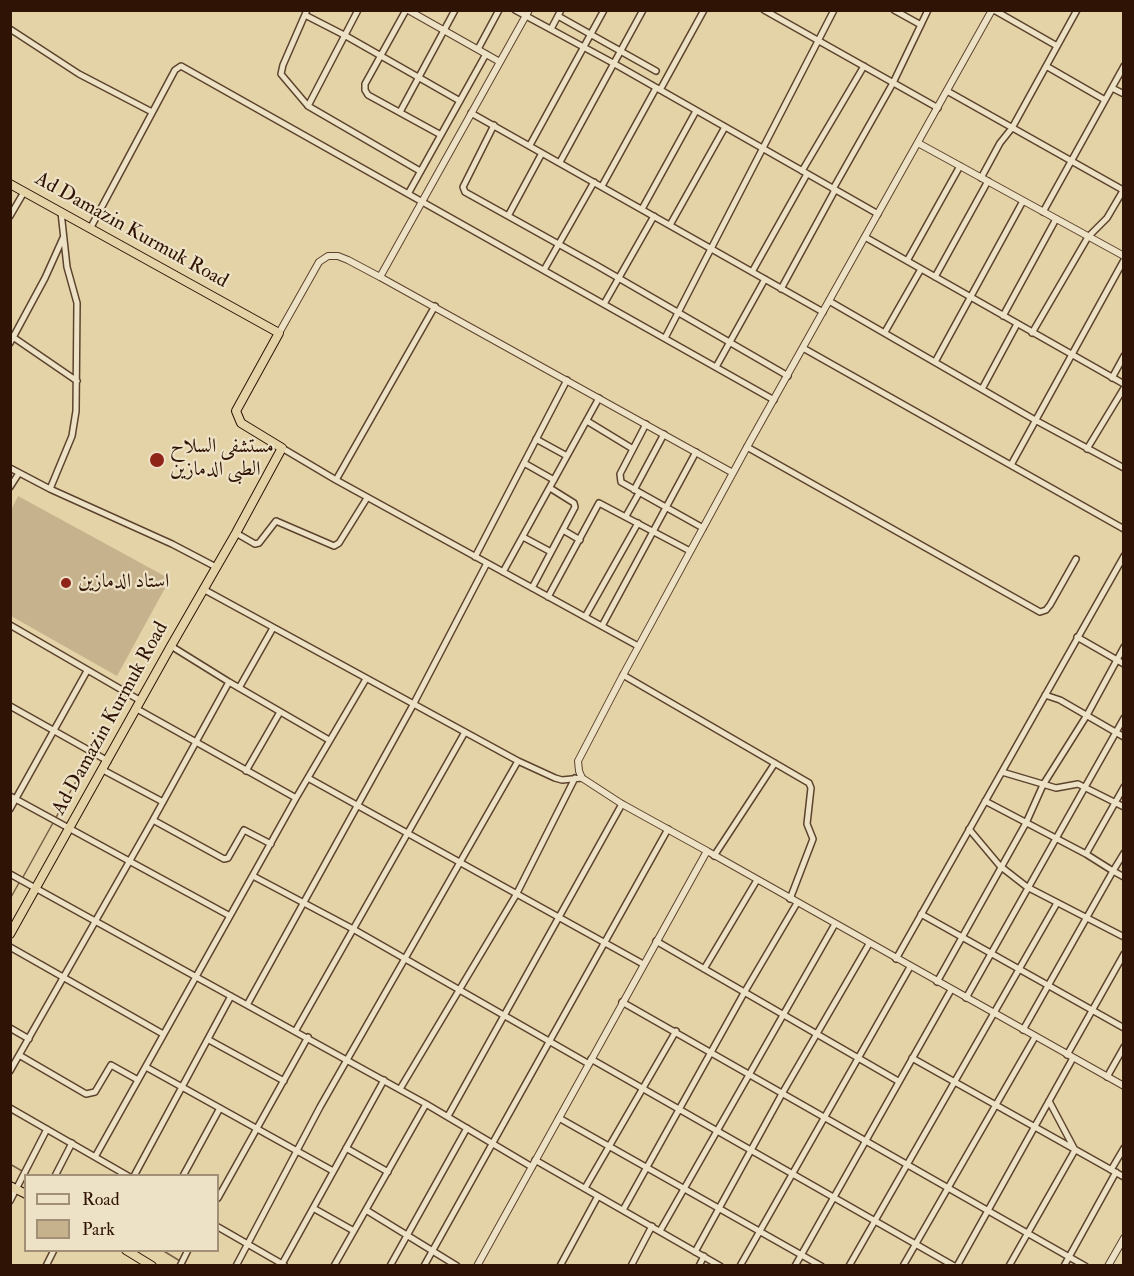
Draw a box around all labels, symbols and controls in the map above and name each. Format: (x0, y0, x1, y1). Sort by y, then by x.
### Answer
street label: Ad Damazin Kurmuk Road (30, 168, 232, 294)
place label: مستشفى السلاح الطبى الدمازين (170, 436, 274, 483)
marker: مستشفى السلاح الطبى الدمازين (148, 451, 166, 469)
place label: استاد الدمازين (78, 571, 169, 595)
marker: استاد الدمازين (59, 576, 73, 590)
street label: Ad Damazin Kurmuk Road (48, 618, 174, 820)
legend (24, 1174, 219, 1252)
text: Road (82, 1188, 120, 1211)
text: Park (82, 1218, 115, 1241)

